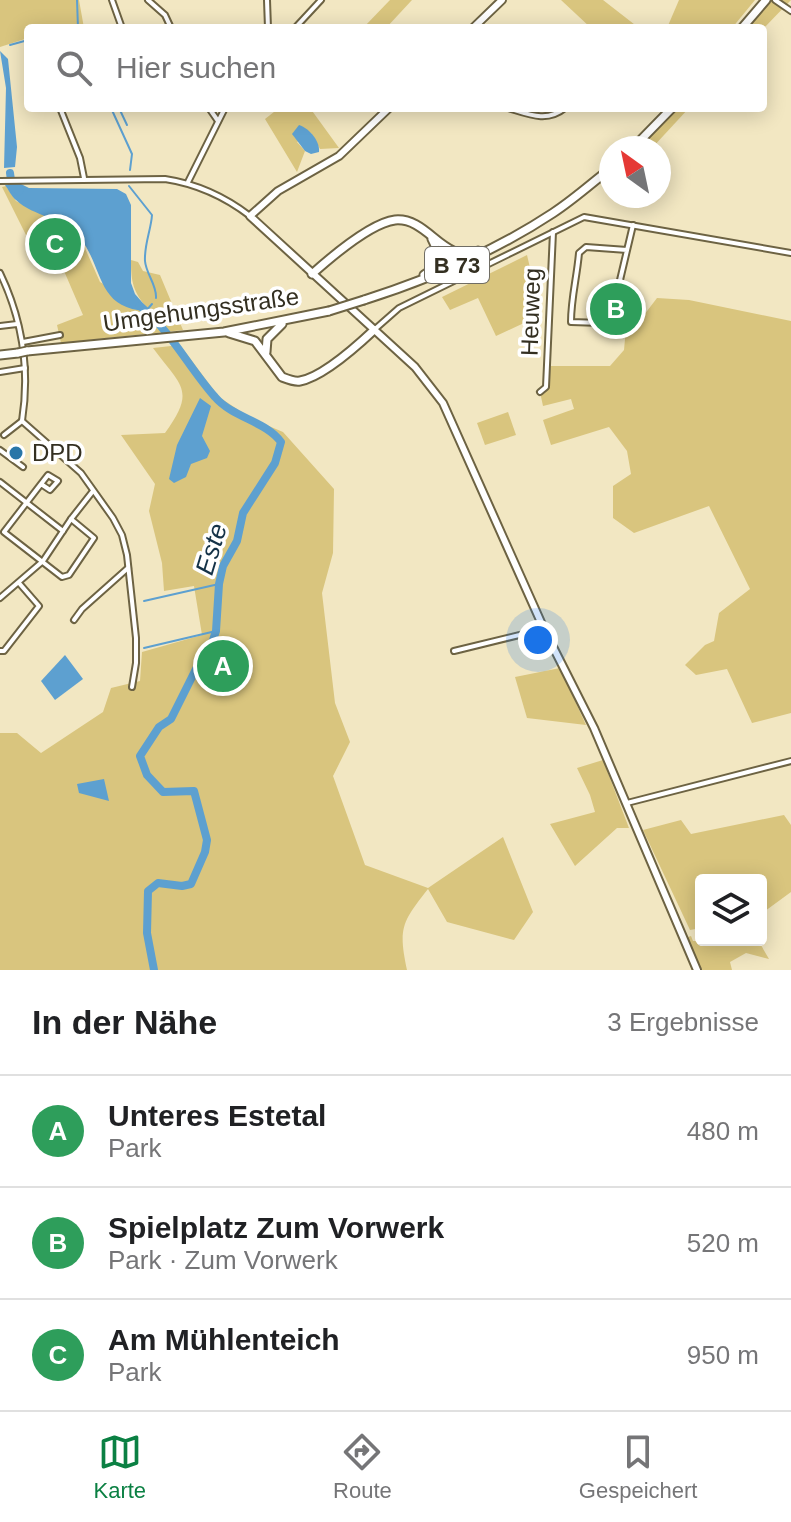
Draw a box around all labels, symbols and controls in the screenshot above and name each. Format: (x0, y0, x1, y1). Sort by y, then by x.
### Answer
search box (24, 24, 767, 112)
icon: search (52, 46, 96, 90)
text: Hier suchen (116, 51, 276, 84)
north arrow (599, 136, 671, 208)
pin: C (29, 214, 81, 274)
road number: B 73 (425, 247, 489, 283)
street label: Heuweg (515, 268, 546, 356)
pin: B (590, 279, 642, 339)
street label: Umgehungsstraße (101, 282, 301, 337)
place label: DPD (32, 439, 83, 466)
marker: DPD (7, 444, 25, 462)
water label: Este (189, 520, 233, 578)
your location (518, 620, 558, 660)
pin: A (197, 636, 249, 696)
map controls (695, 874, 767, 946)
button: layers (695, 874, 767, 946)
text: In der Nähe (32, 1003, 217, 1041)
text: 3 Ergebnisse (607, 1007, 759, 1037)
text: Unteres Estetal (108, 1099, 326, 1132)
text: A (49, 1116, 67, 1146)
text: 480 m (687, 1116, 759, 1146)
text: Park (108, 1133, 161, 1163)
text: Spielplatz Zum Vorwerk (108, 1211, 444, 1244)
text: B (49, 1228, 67, 1258)
text: 520 m (687, 1228, 759, 1258)
text: Park · Zum Vorwerk (108, 1245, 338, 1275)
text: Am Mühlenteich (108, 1323, 340, 1356)
text: C (49, 1340, 67, 1370)
text: 950 m (687, 1340, 759, 1370)
text: Park (108, 1357, 161, 1387)
tab: Karte (94, 1430, 146, 1504)
tab: Route (333, 1430, 392, 1504)
tab: Gespeichert (579, 1430, 697, 1504)

